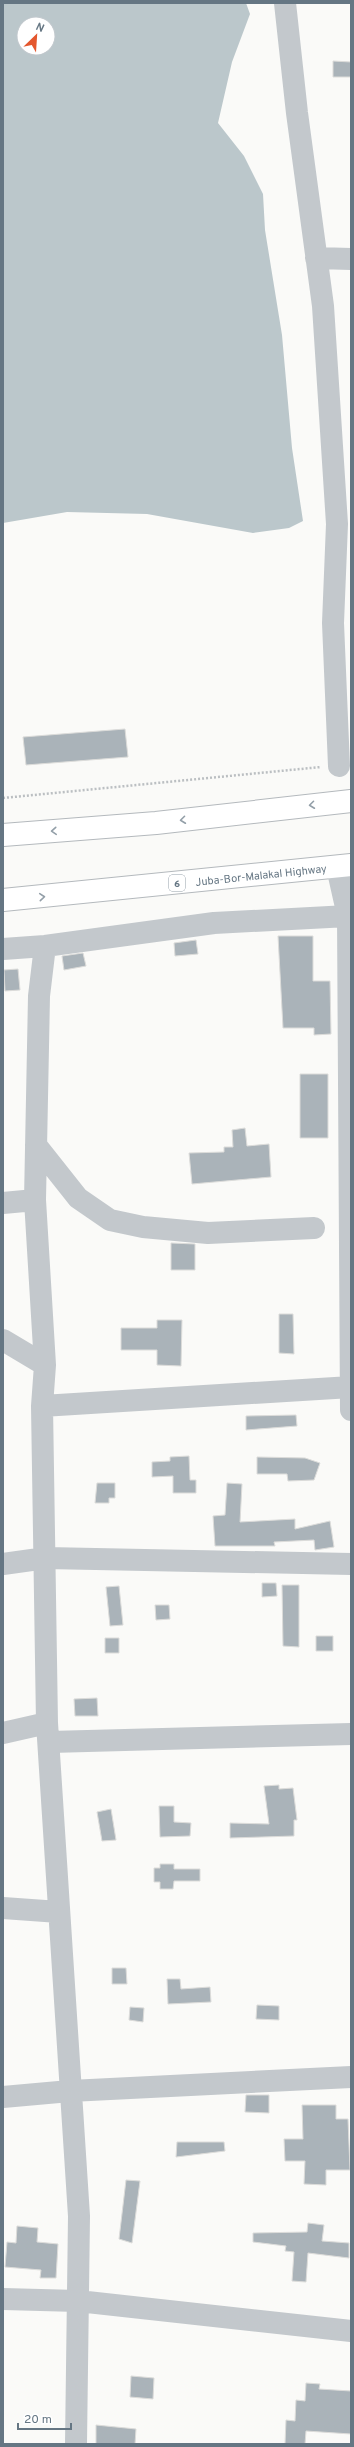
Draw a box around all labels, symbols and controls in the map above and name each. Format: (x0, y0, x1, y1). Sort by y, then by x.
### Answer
north arrow (16, 16, 56, 56)
text: N (33, 20, 46, 36)
one-way arrow (309, 800, 315, 809)
one-way arrow (180, 815, 186, 824)
one-way arrow (51, 826, 57, 835)
street label: Juba-Bor-Malakal Highway (195, 862, 328, 890)
road number: 6 (169, 875, 185, 891)
one-way arrow (39, 892, 45, 901)
scale bar (18, 2405, 71, 2431)
text: 20 m (24, 2412, 52, 2428)

